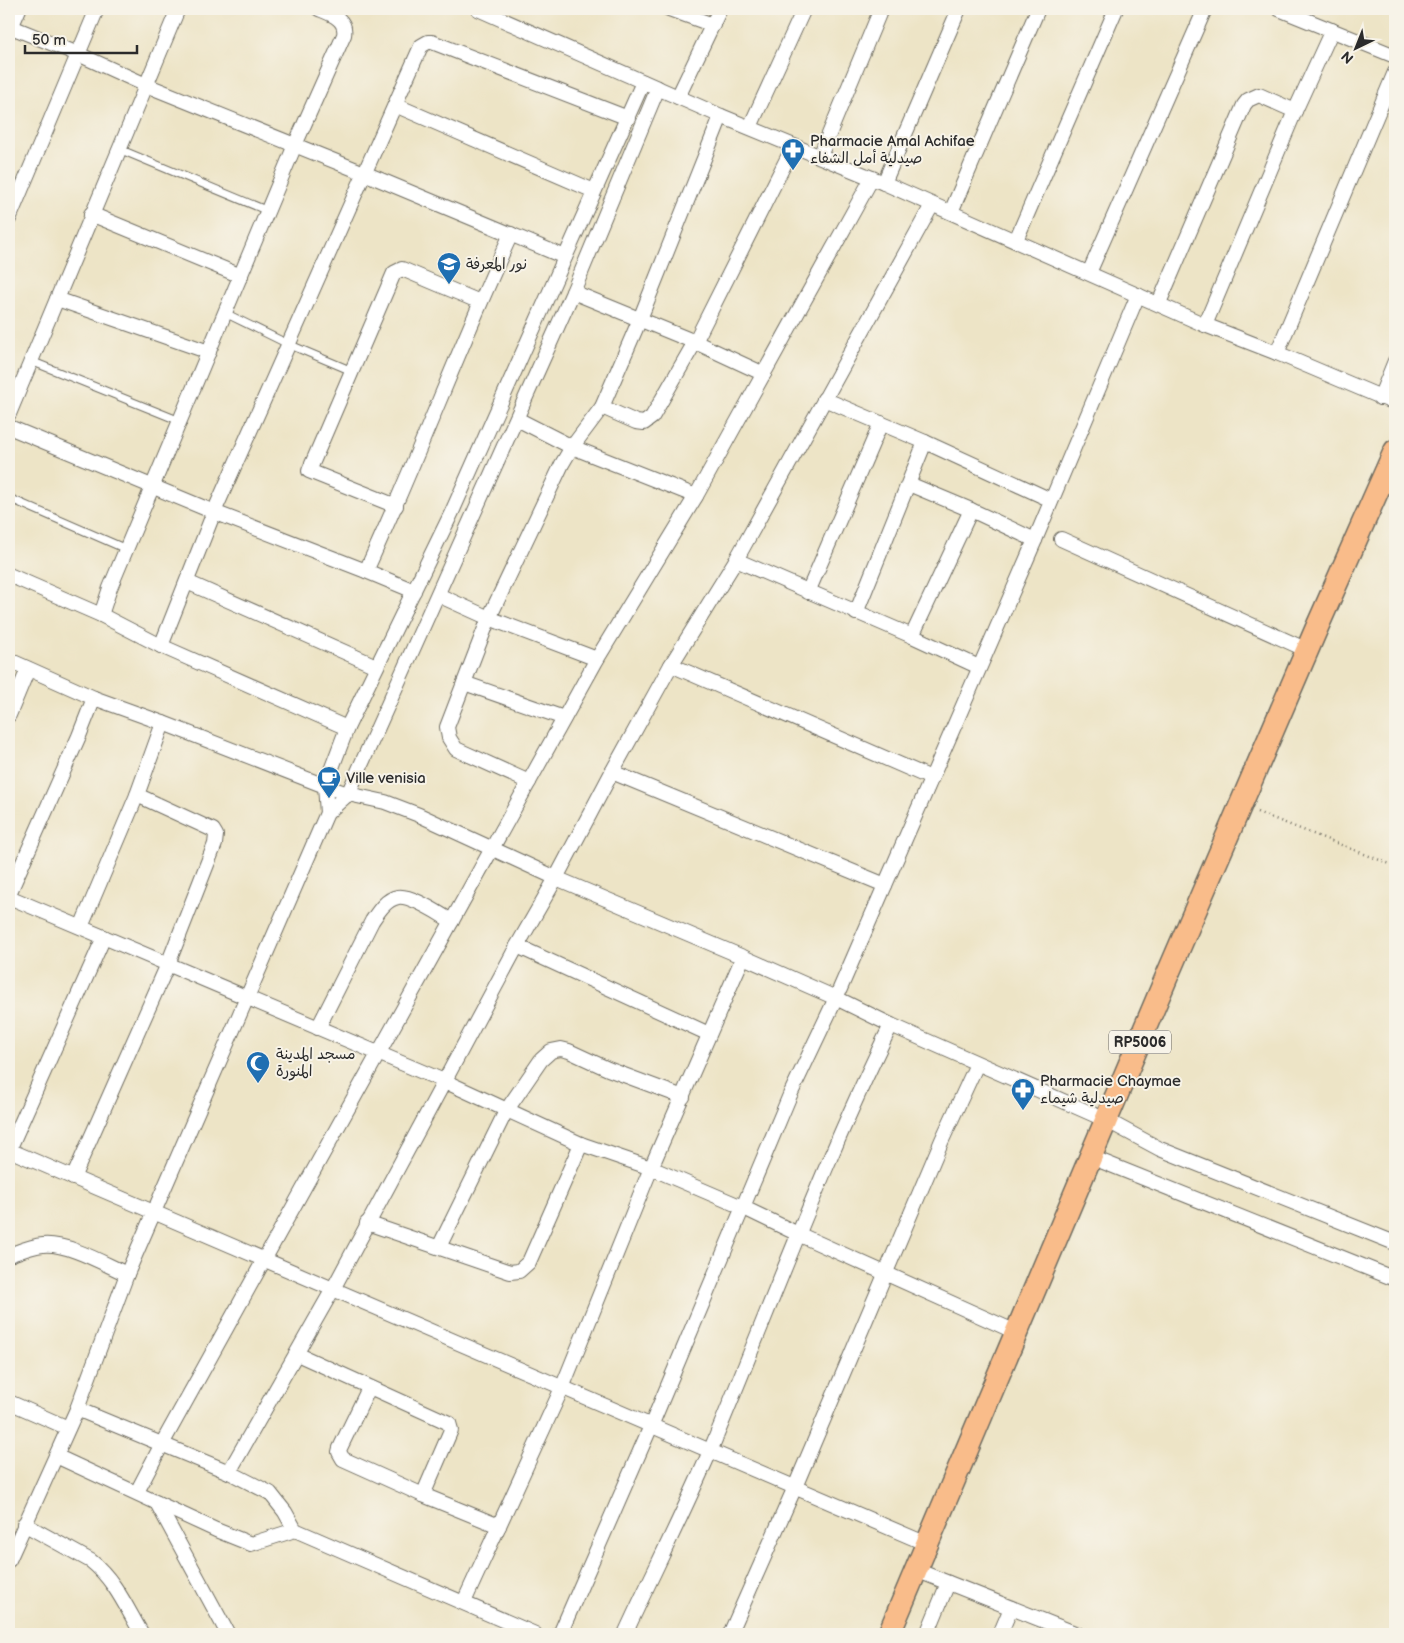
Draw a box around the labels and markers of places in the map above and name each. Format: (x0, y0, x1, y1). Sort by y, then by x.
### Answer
place label: Pharmacie Amal Achifae صيدلية أمل الشفاء (810, 132, 975, 168)
pharmacy icon: Pharmacie Amal Achifae صيدلية أمل الشفاء (780, 137, 806, 171)
school or university icon: نور المعرفة (436, 251, 462, 285)
place label: نور المعرفة (466, 255, 527, 274)
cafe icon: Ville venisia (316, 765, 342, 799)
place label: Ville venisia (346, 769, 426, 788)
place label: مسجد المدينة المنورة (276, 1045, 356, 1081)
mosque icon: مسجد المدينة المنورة (245, 1050, 271, 1084)
place label: Pharmacie Chaymae صيدلية شيماء (1040, 1072, 1181, 1108)
pharmacy icon: Pharmacie Chaymae صيدلية شيماء (1010, 1077, 1036, 1111)

